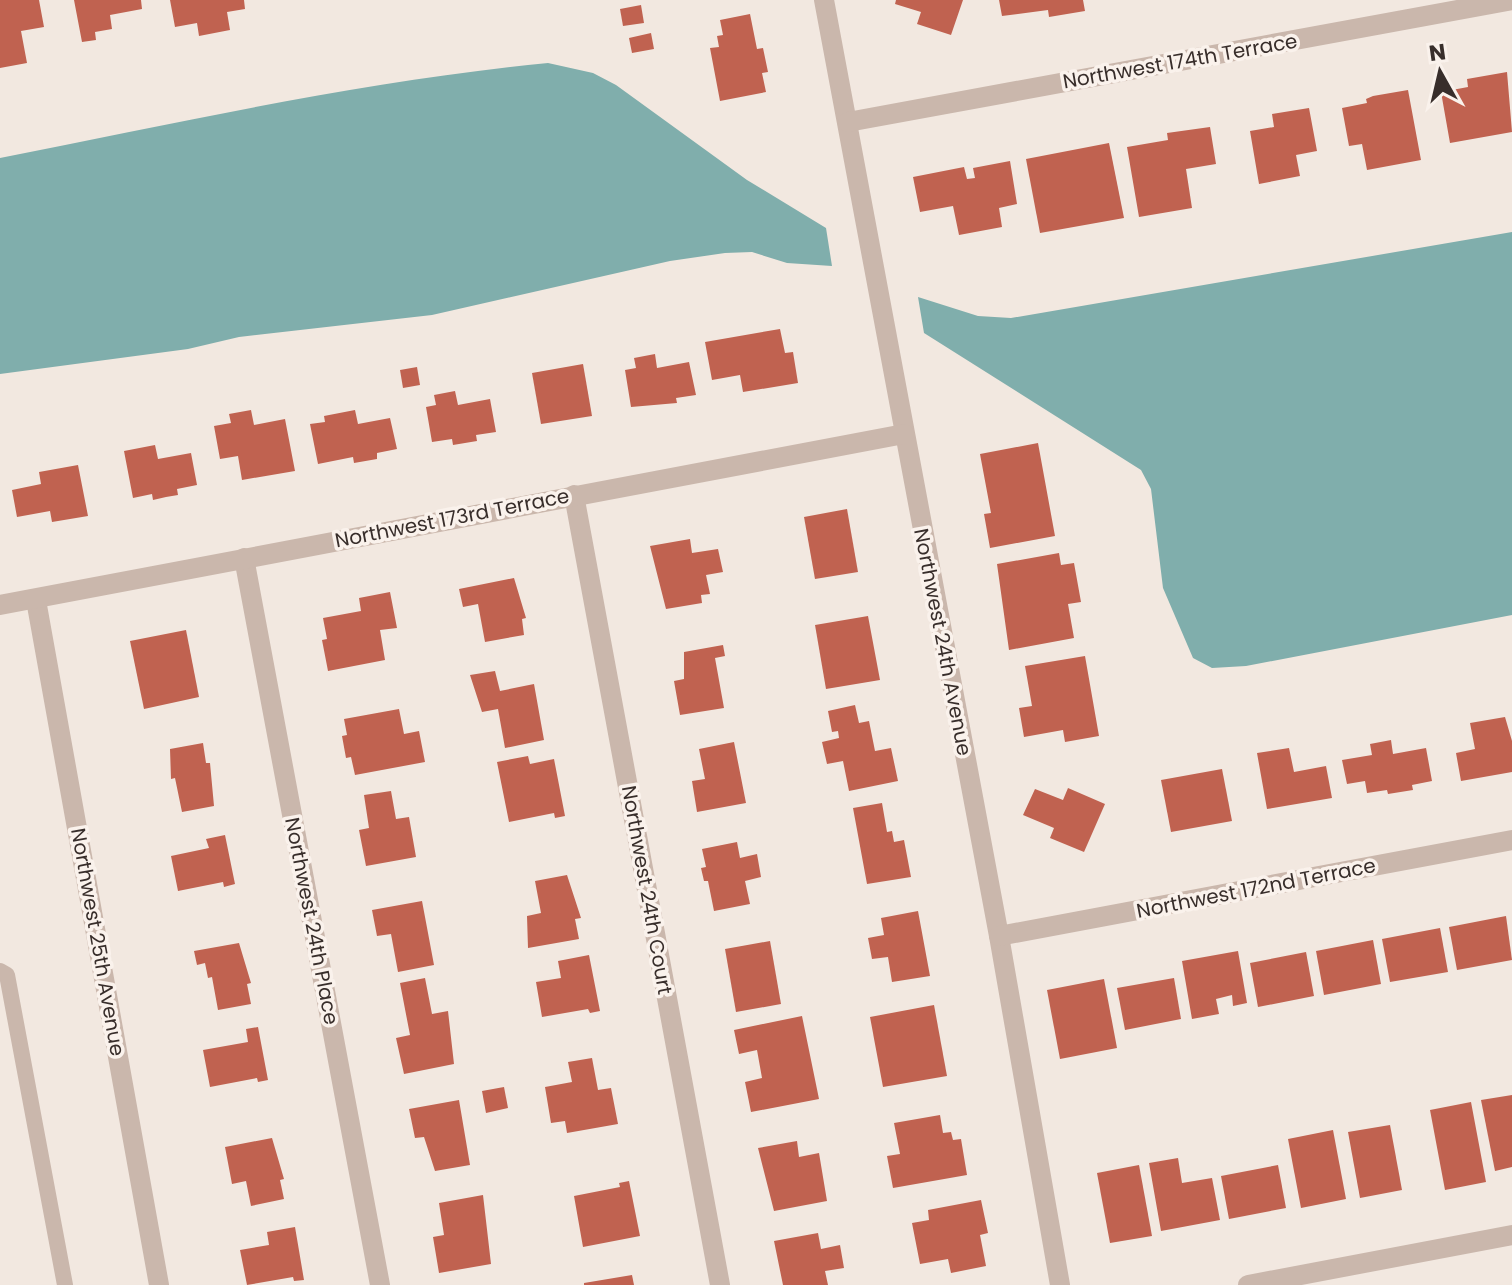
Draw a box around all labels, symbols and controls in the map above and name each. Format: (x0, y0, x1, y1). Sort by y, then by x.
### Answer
street label: Northwest 174th Terrace (1060, 27, 1300, 95)
north arrow (1400, 32, 1480, 112)
text: N (1427, 36, 1448, 69)
street label: Northwest 173rd Terrace (333, 482, 571, 554)
street label: Northwest 24th Avenue (907, 526, 979, 758)
street label: Northwest 24th Court (615, 783, 679, 997)
street label: Northwest 24th Place (278, 815, 346, 1027)
street label: Northwest 25th Avenue (64, 826, 132, 1058)
street label: Northwest 172nd Terrace (1134, 851, 1378, 925)

